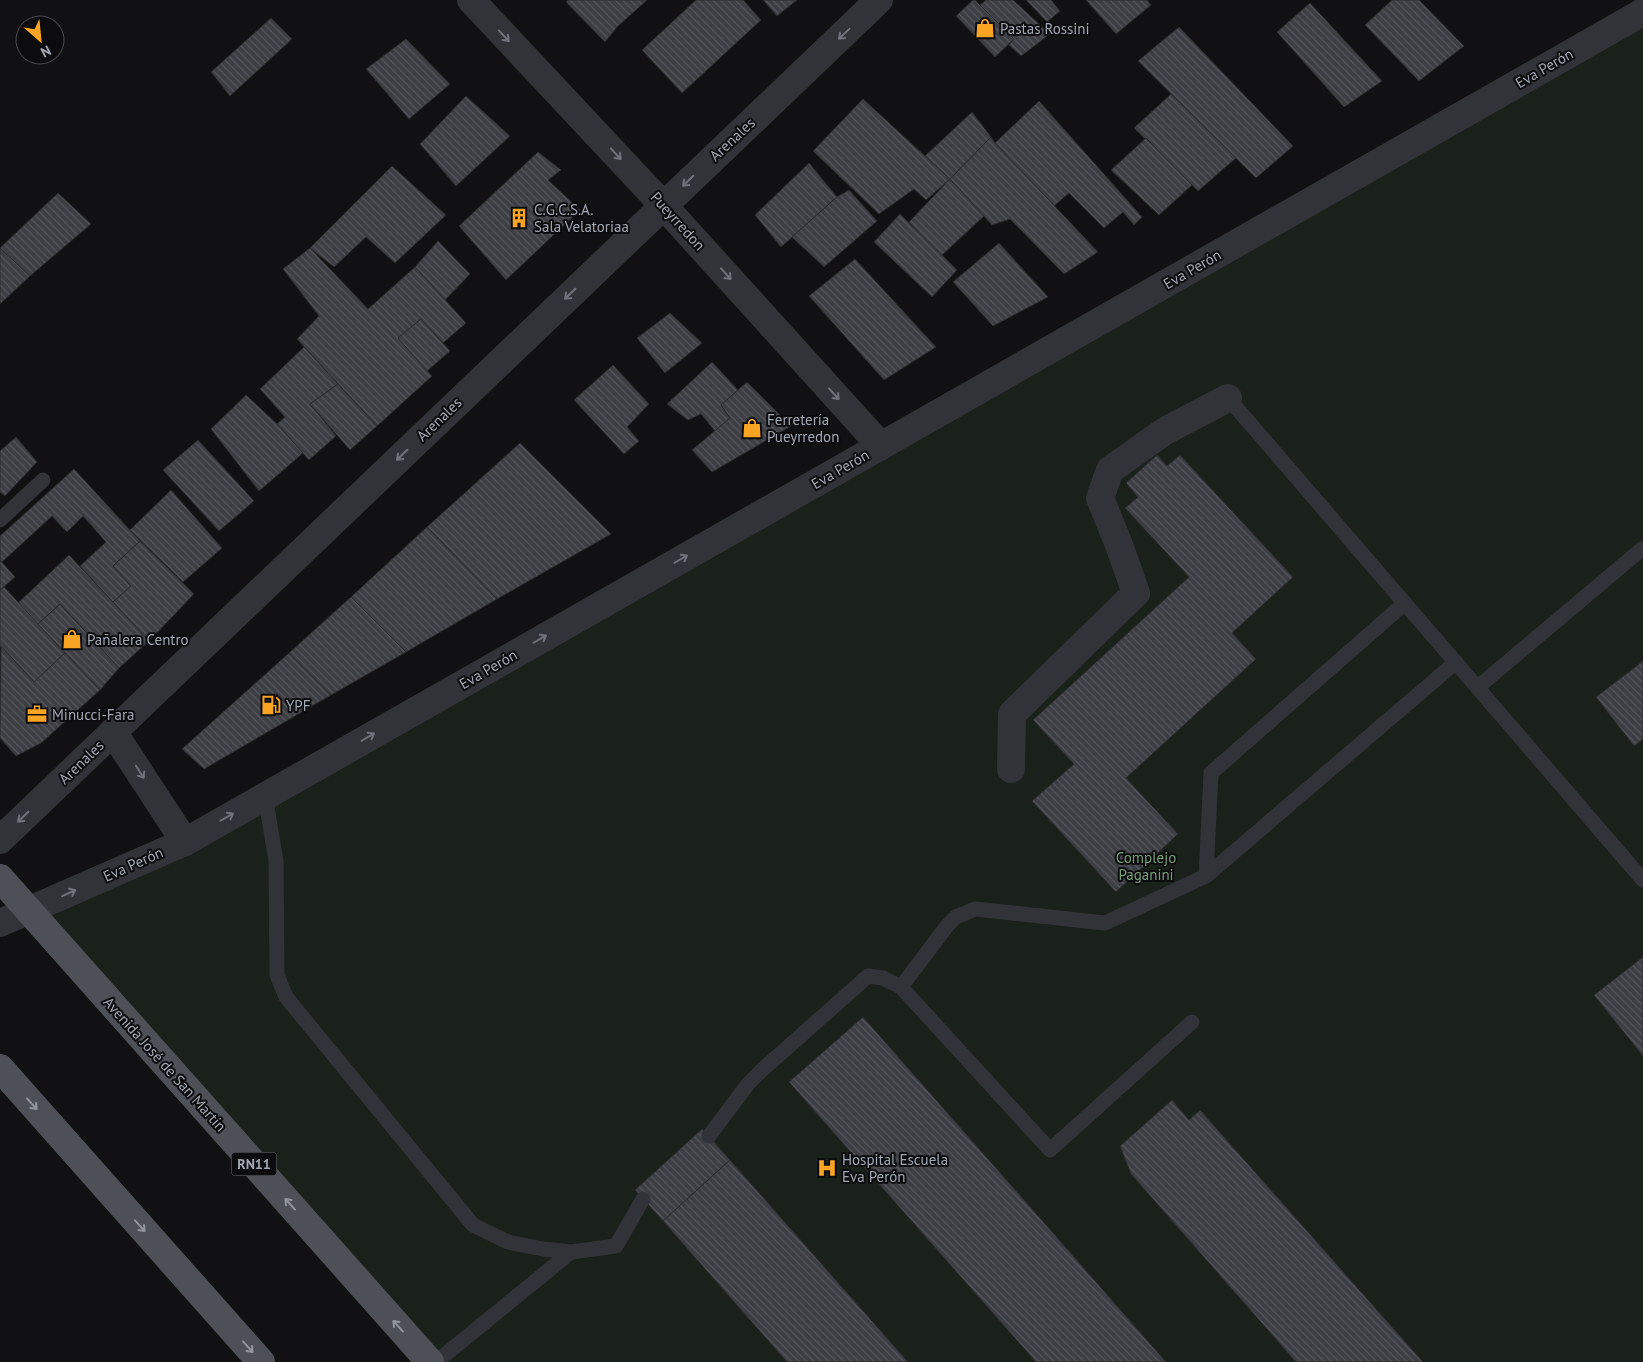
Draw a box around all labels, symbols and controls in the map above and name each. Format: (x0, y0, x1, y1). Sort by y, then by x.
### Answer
north arrow (15, 15, 65, 65)
shop icon: Pastas Rossini (974, 17, 996, 39)
place label: Pastas Rossini (1000, 19, 1090, 38)
one-way arrow (838, 27, 850, 39)
one-way arrow (498, 29, 510, 42)
text: N (38, 41, 54, 62)
street label: Eva Perón (1512, 44, 1576, 92)
street label: Arenales (705, 113, 759, 165)
one-way arrow (610, 148, 622, 160)
one-way arrow (681, 175, 694, 187)
street label: Pueyrredon (647, 188, 709, 254)
place label: C.G.C.S.A. Sala Velatoriaa (534, 200, 629, 236)
building icon: C.G.C.S.A. Sala Velatoriaa (508, 207, 530, 229)
street label: Eva Perón (1160, 245, 1224, 293)
one-way arrow (720, 267, 731, 280)
one-way arrow (564, 288, 576, 300)
one-way arrow (829, 388, 840, 401)
street label: Arenales (412, 393, 466, 445)
place label: Ferretería Pueyrredon (767, 410, 839, 446)
shop icon: Ferretería Pueyrredon (741, 417, 763, 439)
street label: Eva Perón (808, 445, 872, 493)
one-way arrow (397, 448, 409, 460)
one-way arrow (674, 554, 688, 564)
shop icon: Pañalera Centro (61, 628, 83, 650)
place label: Pañalera Centro (87, 630, 189, 649)
one-way arrow (533, 634, 547, 644)
street label: Eva Perón (456, 645, 520, 693)
fuel station icon: YPF (260, 694, 282, 716)
place label: YPF (286, 696, 311, 715)
office icon: Minucci-Fara (26, 703, 48, 725)
place label: Minucci-Fara (52, 705, 135, 724)
one-way arrow (361, 732, 376, 742)
street label: Arenales (54, 736, 108, 788)
one-way arrow (135, 765, 145, 779)
one-way arrow (17, 811, 30, 823)
one-way arrow (220, 812, 234, 822)
street label: Eva Perón (100, 842, 166, 886)
park label: Complejo Paganini (1116, 848, 1176, 884)
one-way arrow (61, 888, 76, 897)
street label: Avenida José de San Martín (100, 993, 230, 1135)
one-way arrow (27, 1098, 38, 1111)
place label: Hospital Escuela Eva Perón (842, 1150, 948, 1186)
road number: RN11 (232, 1152, 276, 1176)
hospital icon: Hospital Escuela Eva Perón (816, 1157, 838, 1179)
one-way arrow (284, 1198, 295, 1211)
one-way arrow (135, 1219, 146, 1232)
one-way arrow (392, 1319, 403, 1332)
one-way arrow (242, 1341, 254, 1354)

